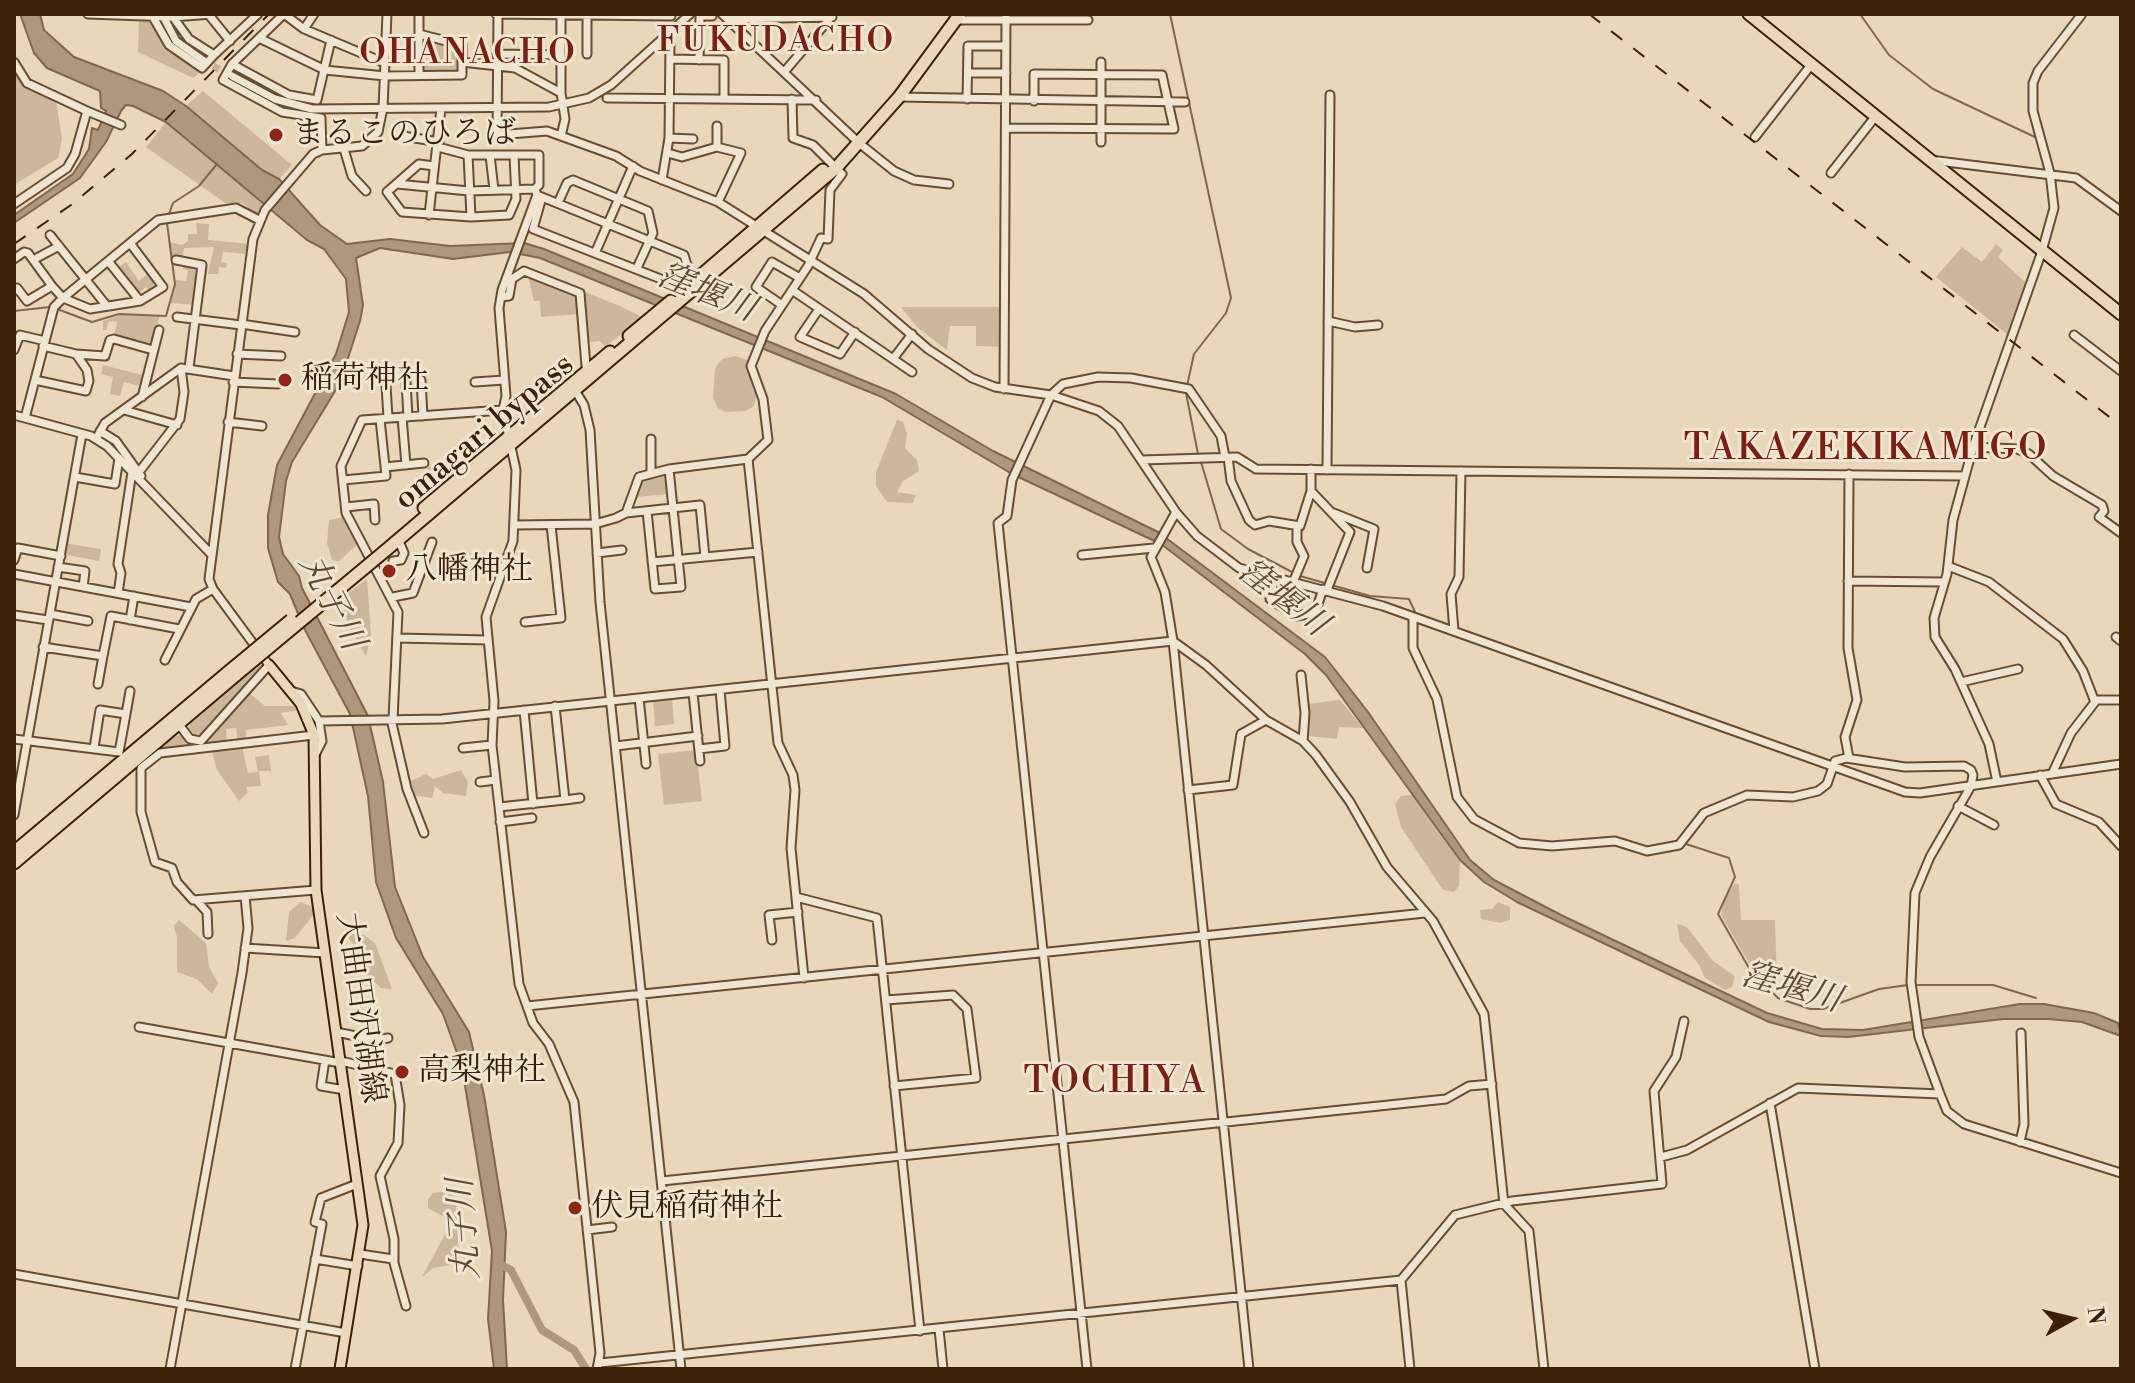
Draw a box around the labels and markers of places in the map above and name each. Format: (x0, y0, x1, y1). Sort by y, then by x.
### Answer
place label: まるこのひろば (292, 116, 516, 154)
marker: まるこのひろば (267, 126, 285, 144)
place label: 稲荷神社 (301, 361, 429, 399)
marker: 稲荷神社 (276, 371, 294, 389)
place label: 八幡神社 (405, 552, 533, 590)
marker: 八幡神社 (380, 562, 398, 580)
place label: 高梨神社 (418, 1053, 546, 1091)
marker: 高梨神社 (393, 1063, 411, 1081)
place label: 伏見稲荷神社 (591, 1189, 783, 1227)
marker: 伏見稲荷神社 (566, 1199, 584, 1217)

